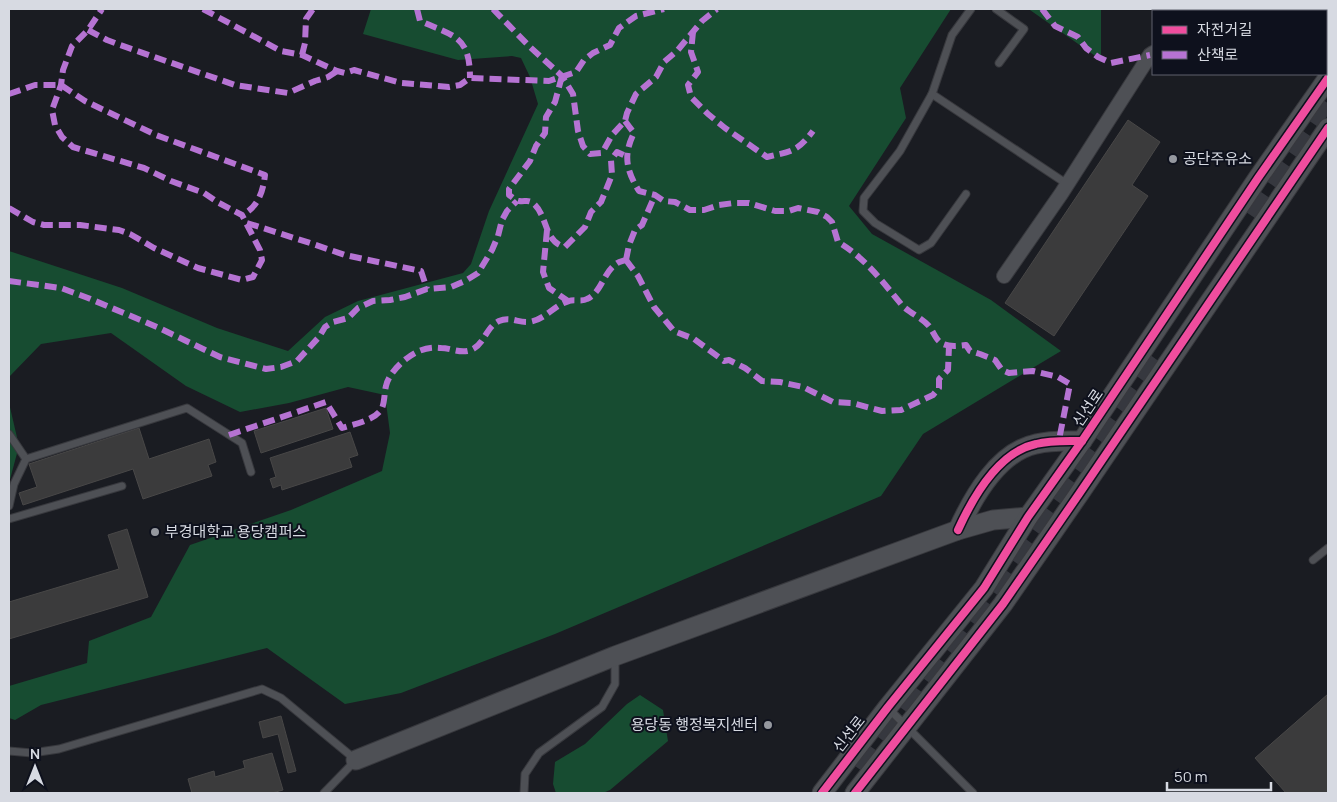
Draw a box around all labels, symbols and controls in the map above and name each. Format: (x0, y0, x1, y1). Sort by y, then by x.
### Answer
legend (1152, 10, 1327, 75)
text: 자전거길 (1197, 19, 1252, 40)
text: 산책로 (1197, 44, 1238, 65)
place label: 공단주유소 (1183, 148, 1252, 169)
marker: 공단주유소 (1167, 153, 1179, 165)
street label: 신선로 (1067, 385, 1108, 431)
place label: 부경대학교 용당캠퍼스 (165, 521, 306, 542)
marker: 부경대학교 용당캠퍼스 (149, 526, 161, 538)
street label: 신선로 (828, 711, 870, 756)
place label: 용당동 행정복지센터 (631, 714, 758, 735)
marker: 용당동 행정복지센터 (762, 719, 774, 731)
north arrow (10, 742, 60, 792)
text: N (30, 744, 40, 763)
scale bar (1167, 760, 1271, 792)
text: 50 m (1174, 766, 1208, 787)

